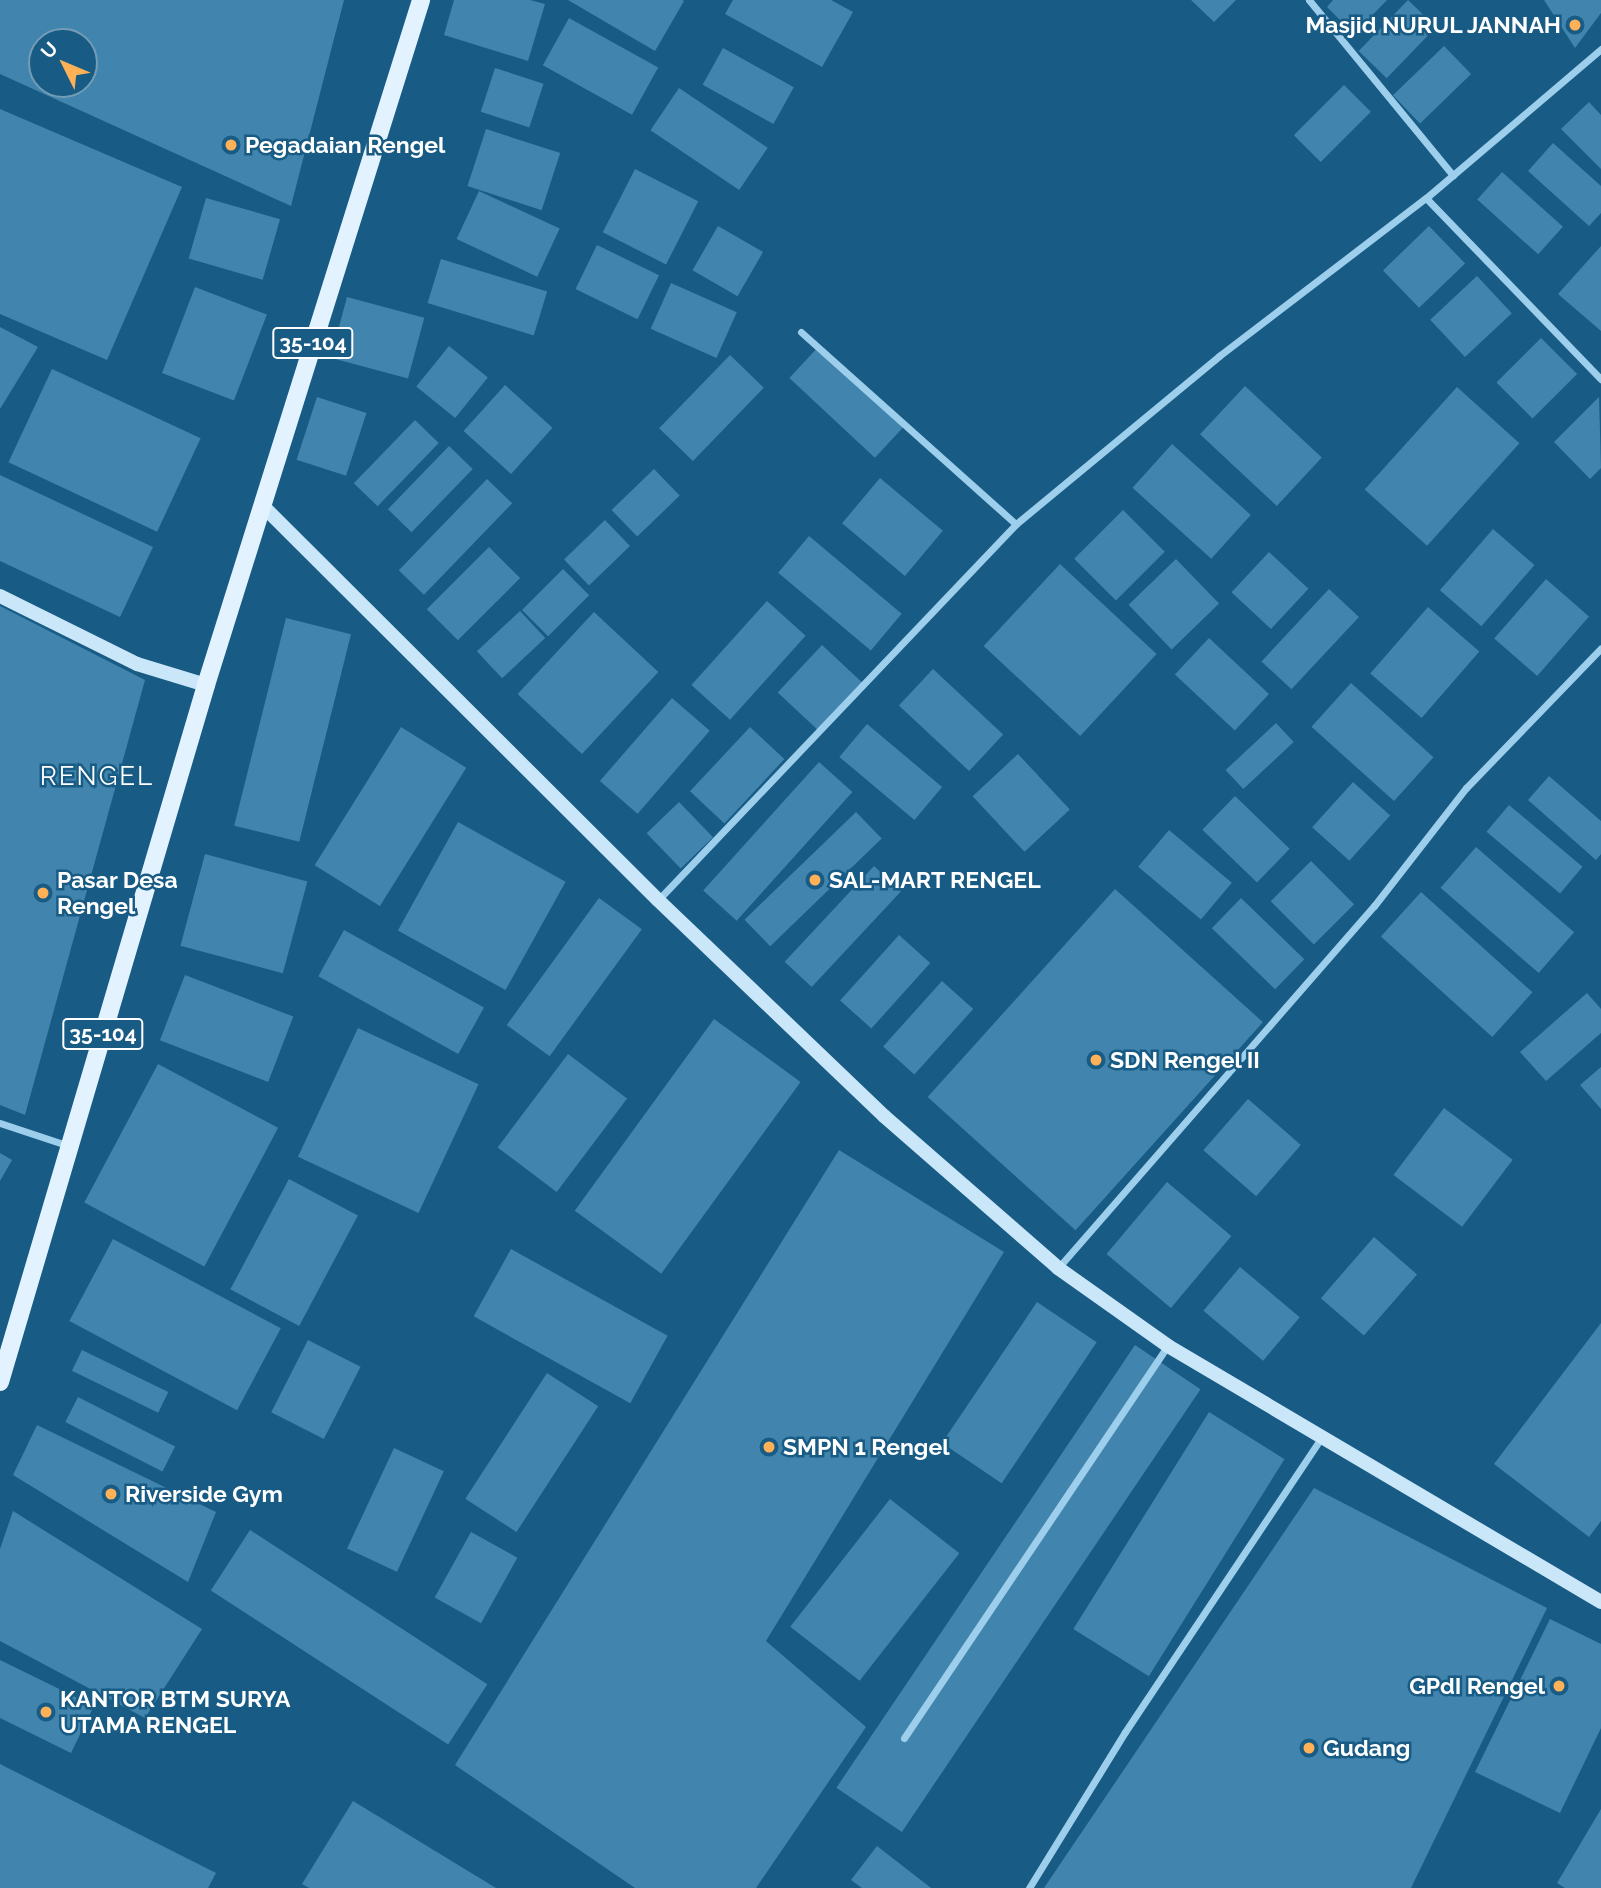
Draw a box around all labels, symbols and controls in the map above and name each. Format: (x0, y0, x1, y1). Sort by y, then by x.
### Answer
place label: Masjid NURUL JANNAH (1304, 11, 1561, 39)
marker: Masjid NURUL JANNAH (1567, 17, 1583, 33)
north arrow (28, 28, 98, 98)
text: U (36, 37, 62, 63)
place label: Pegadaian Rengel (245, 131, 445, 159)
marker: Pegadaian Rengel (223, 137, 239, 153)
road number: 35-104 (271, 326, 355, 360)
district label: RENGEL (41, 761, 153, 793)
place label: Pasar Desa Rengel (57, 866, 178, 920)
place label: SAL-MART RENGEL (829, 866, 1041, 894)
marker: SAL-MART RENGEL (807, 872, 823, 888)
marker: Pasar Desa Rengel (35, 885, 51, 901)
road number: 35-104 (61, 1016, 145, 1052)
place label: SDN Rengel II (1110, 1046, 1261, 1074)
marker: SDN Rengel II (1088, 1052, 1104, 1068)
place label: SMPN 1 Rengel (783, 1433, 949, 1461)
marker: SMPN 1 Rengel (761, 1439, 777, 1455)
place label: Riverside Gym (125, 1480, 283, 1508)
marker: Riverside Gym (103, 1486, 119, 1502)
place label: GPdI Rengel (1409, 1672, 1545, 1700)
marker: GPdI Rengel (1551, 1678, 1567, 1694)
place label: KANTOR BTM SURYA UTAMA RENGEL (60, 1685, 290, 1739)
marker: KANTOR BTM SURYA UTAMA RENGEL (38, 1704, 54, 1720)
place label: Gudang (1323, 1734, 1410, 1762)
marker: Gudang (1301, 1740, 1317, 1756)

